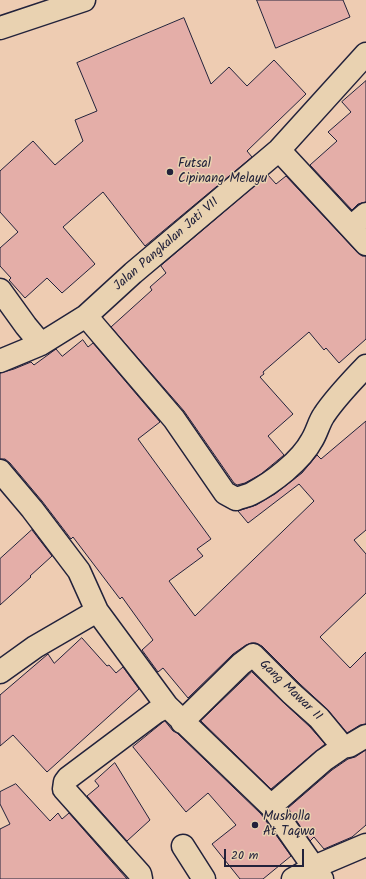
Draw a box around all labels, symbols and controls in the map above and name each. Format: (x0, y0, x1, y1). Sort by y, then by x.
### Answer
place label: Futsal Cipinang Melayu (178, 157, 267, 188)
marker: Futsal Cipinang Melayu (165, 167, 175, 177)
street label: Jalan Pangkalan Jati VII (111, 195, 223, 295)
street label: Gang Mawar II (255, 657, 325, 725)
place label: Musholla At Taqwa (263, 810, 315, 841)
marker: Musholla At Taqwa (250, 820, 260, 830)
scale bar (226, 841, 306, 867)
text: 20 m (231, 846, 258, 865)

